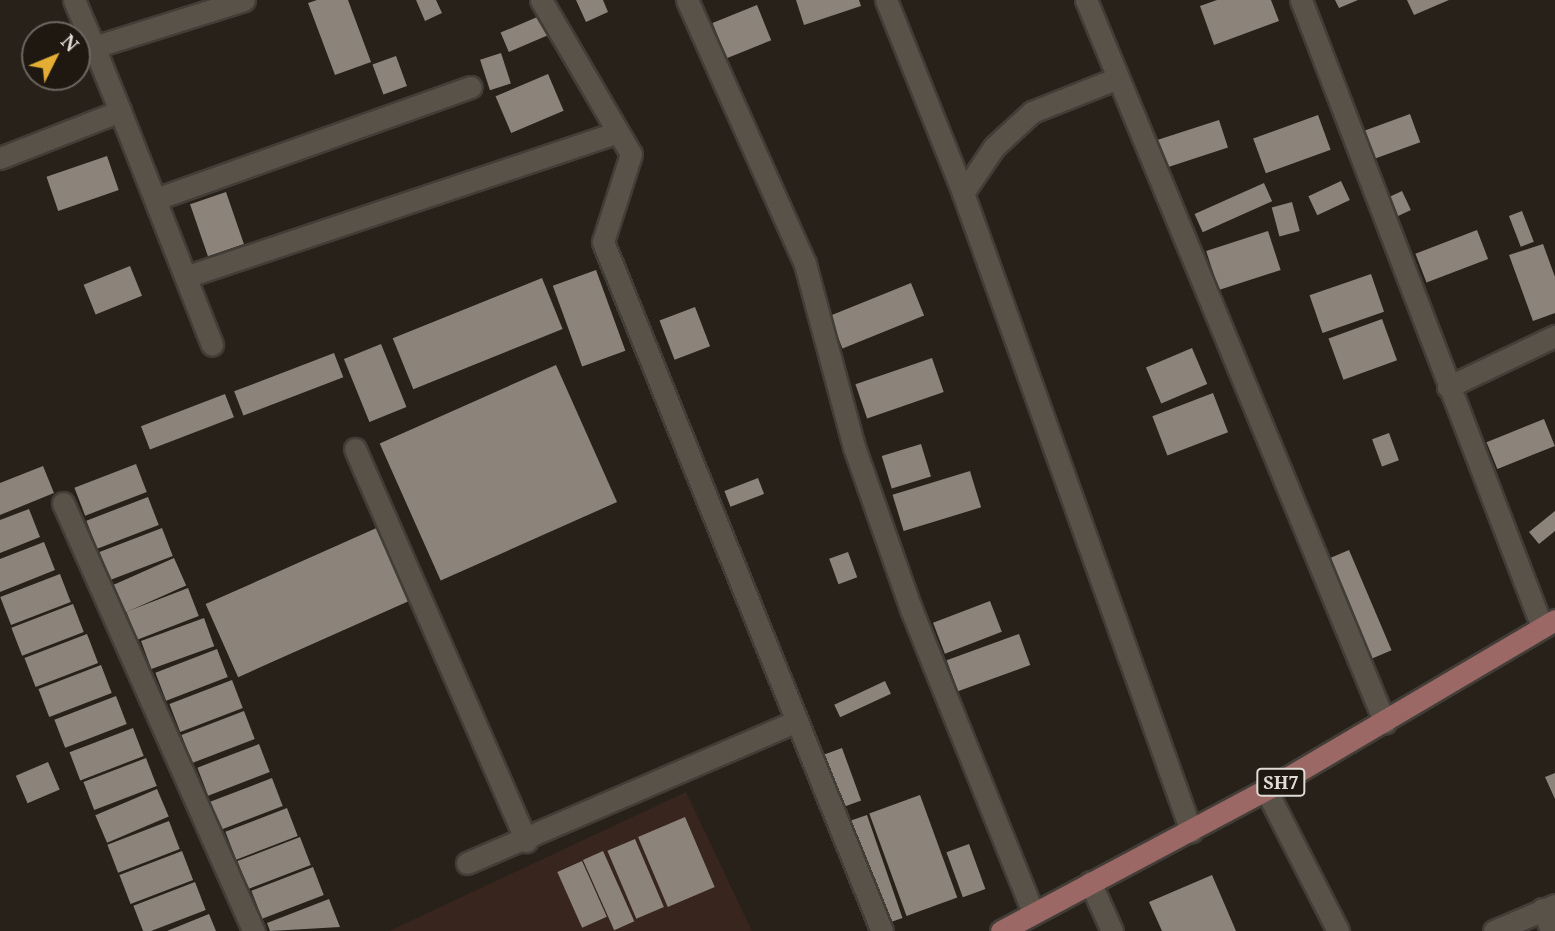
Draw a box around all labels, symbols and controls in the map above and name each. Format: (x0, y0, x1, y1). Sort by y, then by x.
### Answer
north arrow (21, 21, 91, 91)
text: N (55, 29, 85, 57)
road number: SH7 (1255, 768, 1307, 796)

